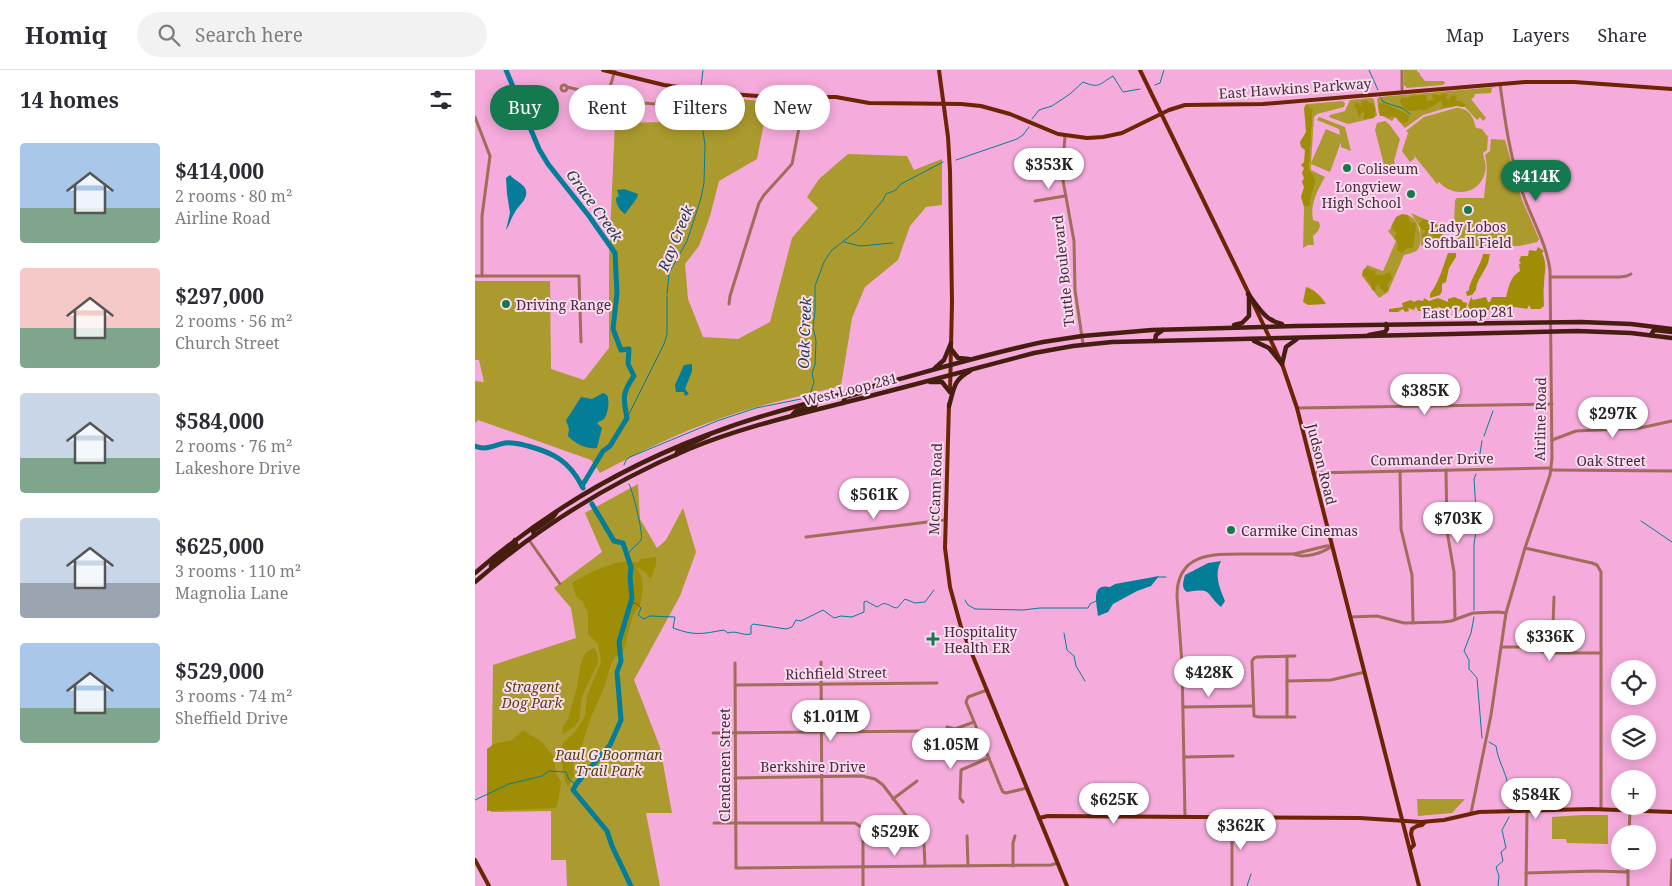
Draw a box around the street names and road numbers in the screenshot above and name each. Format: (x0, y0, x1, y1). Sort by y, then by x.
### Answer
street label: East Hawkins Parkway (1218, 73, 1372, 103)
street label: Tuttle Boulevard (1048, 214, 1078, 328)
street label: East Loop 281 (1422, 302, 1514, 322)
street label: West Loop 281 (801, 368, 899, 410)
street label: Airline Road (1530, 377, 1550, 461)
street label: Judson Road (1302, 420, 1341, 507)
street label: McCann Road (924, 442, 946, 535)
street label: Commander Drive (1370, 448, 1494, 470)
street label: Oak Street (1576, 451, 1646, 470)
street label: Richfield Street (785, 663, 887, 683)
street label: Clendenen Street (715, 708, 734, 822)
street label: Berkshire Drive (760, 757, 866, 776)

